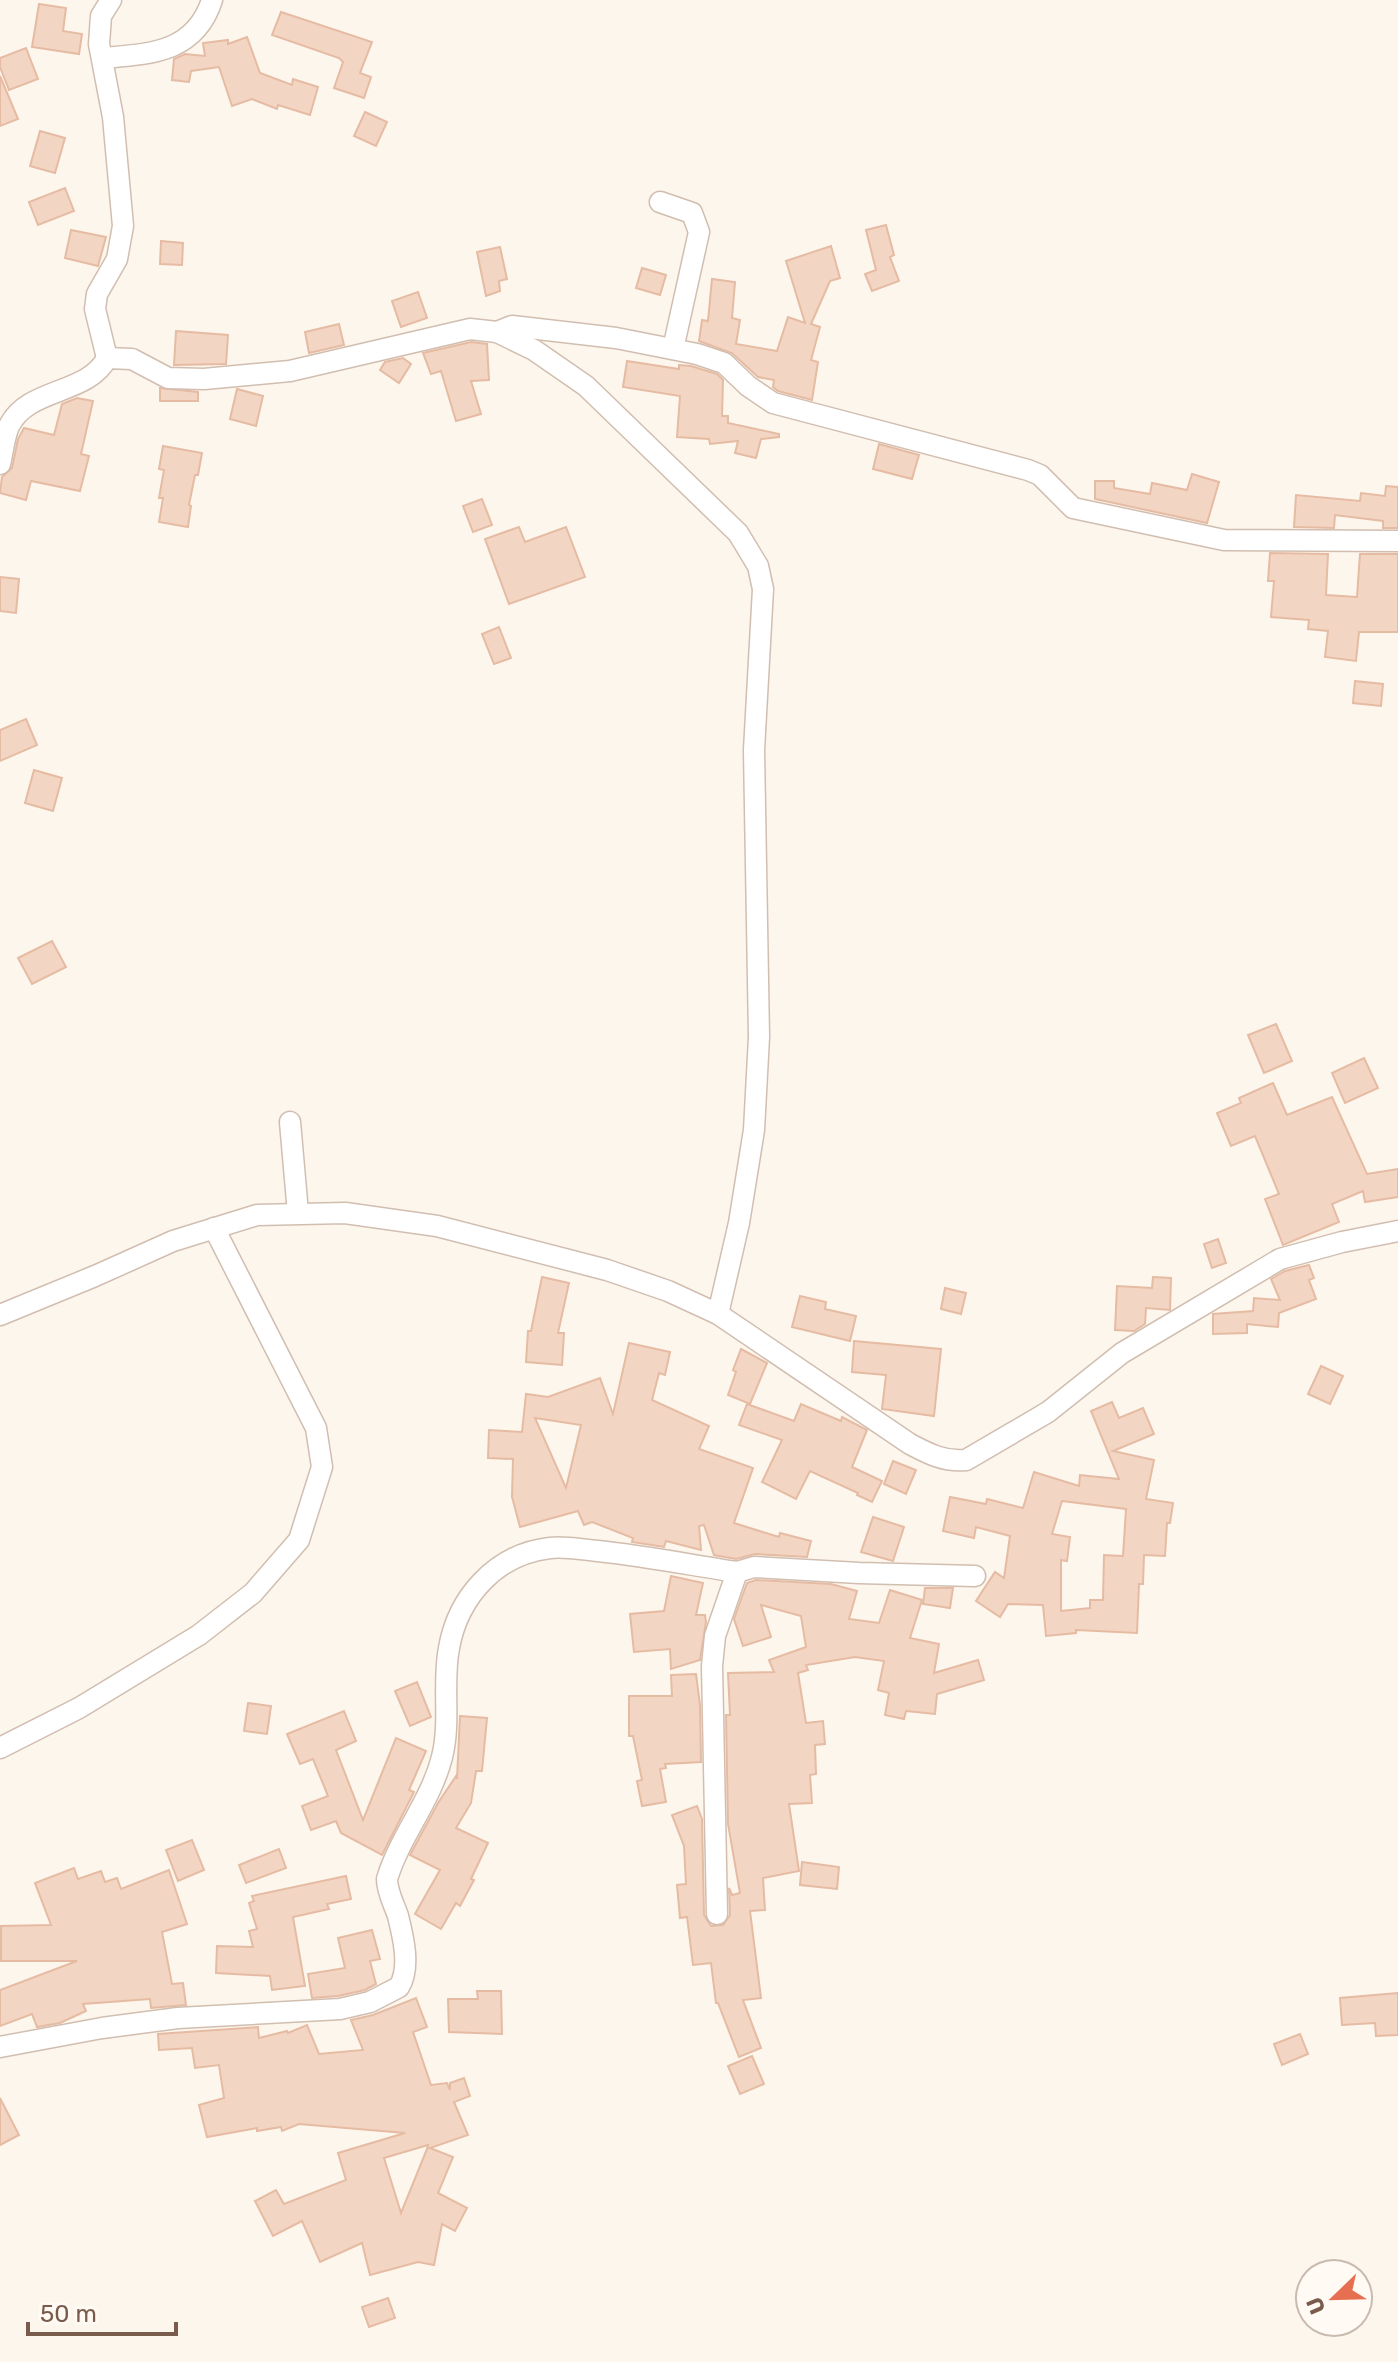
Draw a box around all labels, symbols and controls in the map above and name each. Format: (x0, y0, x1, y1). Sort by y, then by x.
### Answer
north arrow (1294, 2258, 1374, 2338)
scale bar (28, 2286, 176, 2336)
text: U (1301, 2293, 1332, 2318)
text: 50 m (40, 2300, 97, 2328)

